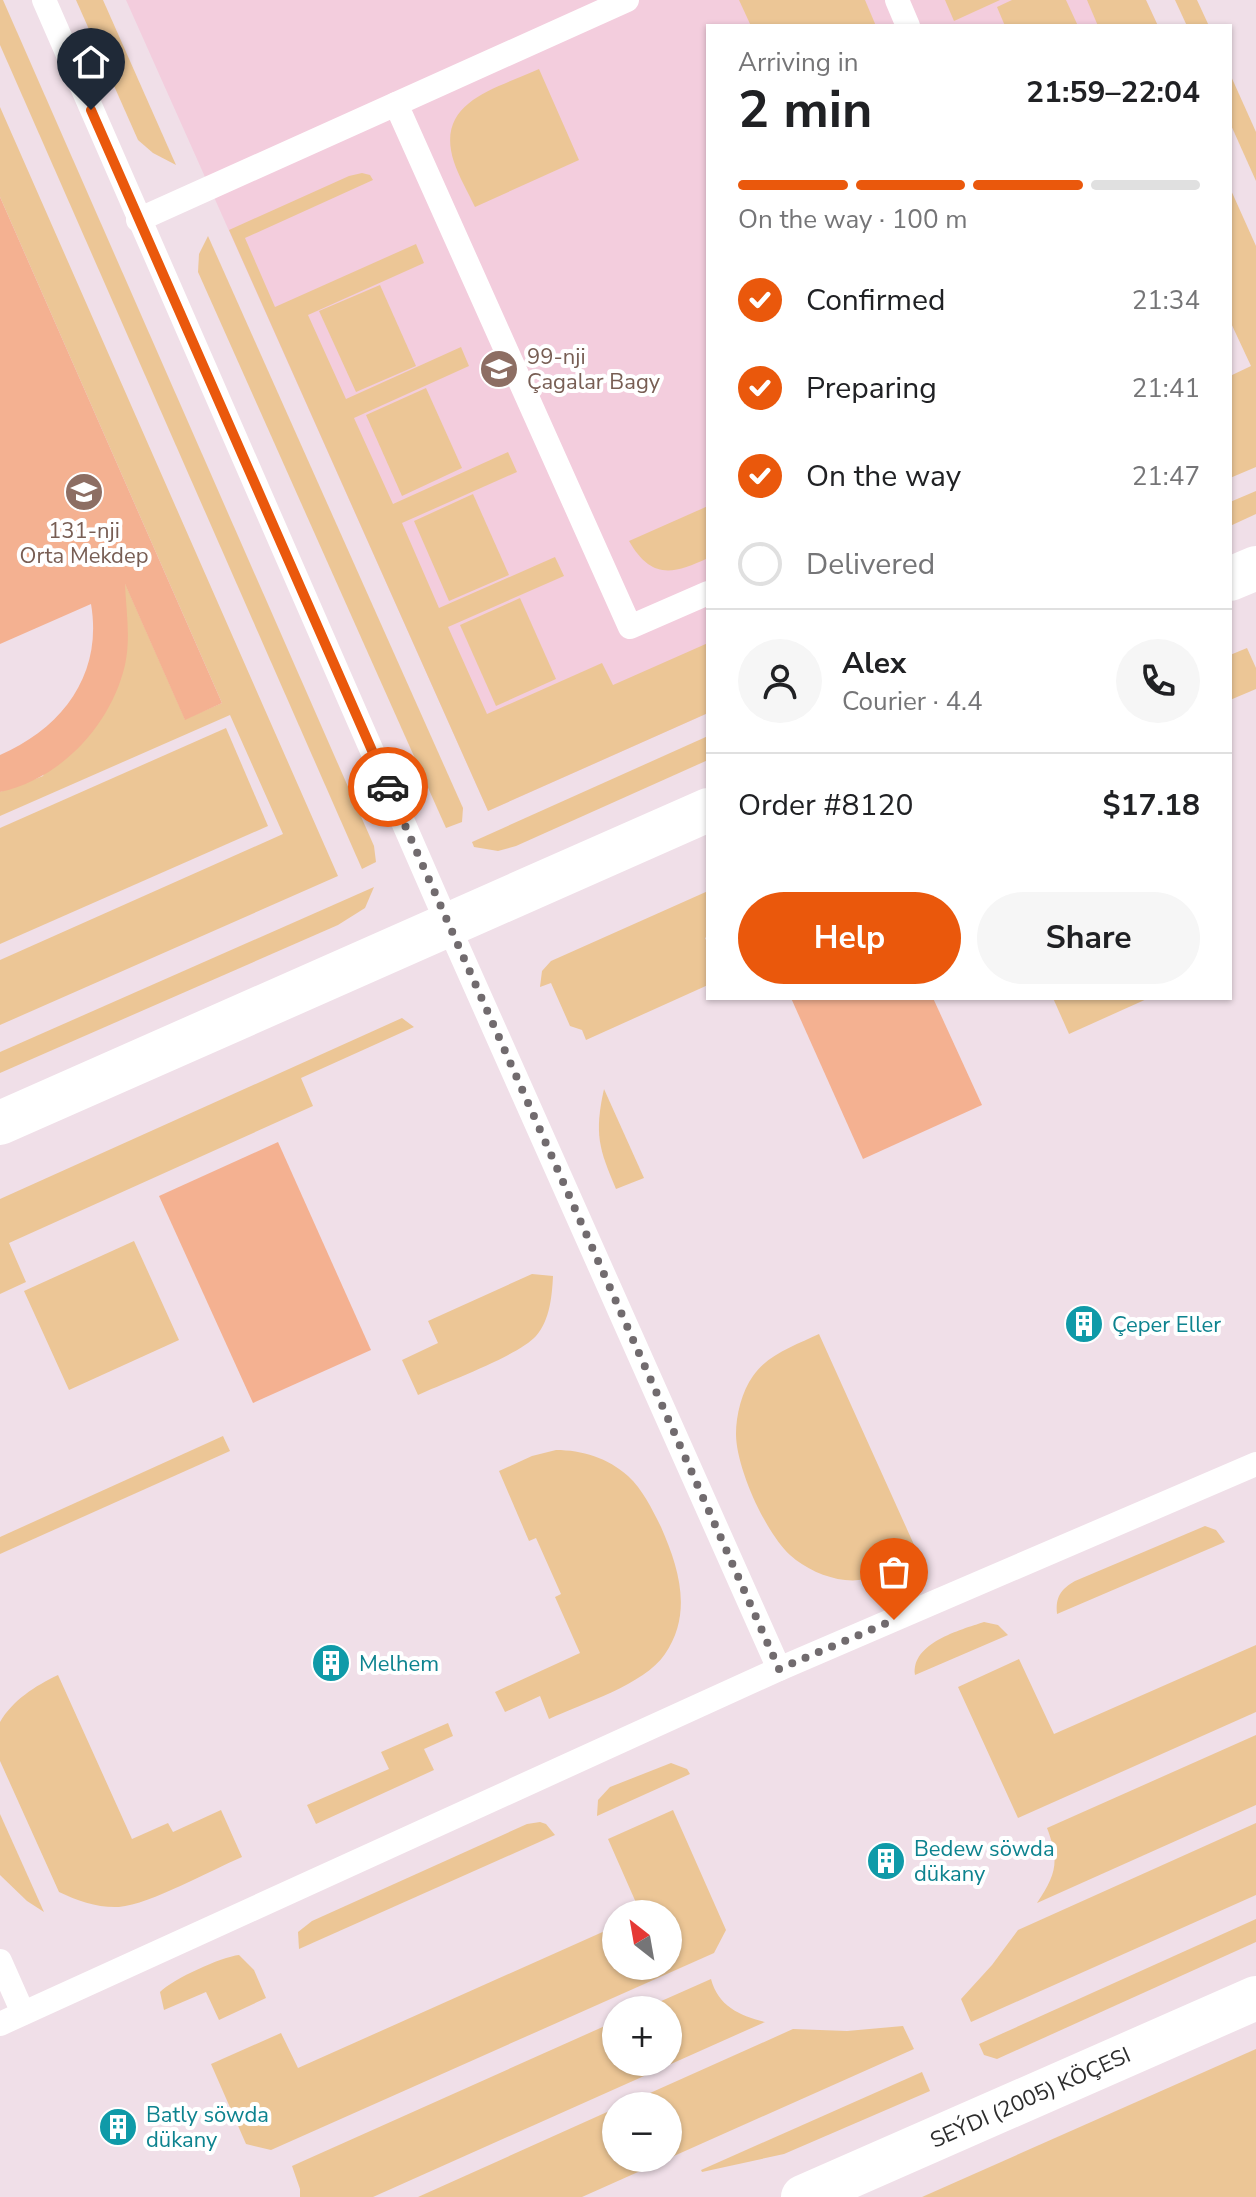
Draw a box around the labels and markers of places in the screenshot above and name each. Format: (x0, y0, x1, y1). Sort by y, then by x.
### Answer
pin (57, 28, 125, 110)
place label: 99-nji Çagalar Bagy (527, 342, 661, 397)
school or university icon: 99-nji Çagalar Bagy (478, 348, 520, 390)
school or university icon: 131-nji Orta Mekdep (63, 471, 105, 513)
place label: 131-nji Orta Mekdep (20, 516, 148, 571)
building icon: Çeper Eller (1063, 1303, 1105, 1345)
place label: Çeper Eller (1112, 1310, 1221, 1340)
pin (860, 1538, 928, 1620)
building icon: Melhem (310, 1642, 352, 1684)
place label: Melhem (359, 1649, 439, 1679)
place label: Bedew söwda dükany (914, 1834, 1055, 1889)
building icon: Bedew söwda dükany (865, 1840, 907, 1882)
place label: Batly söwda dükany (146, 2100, 269, 2155)
building icon: Batly söwda dükany (97, 2106, 139, 2148)

